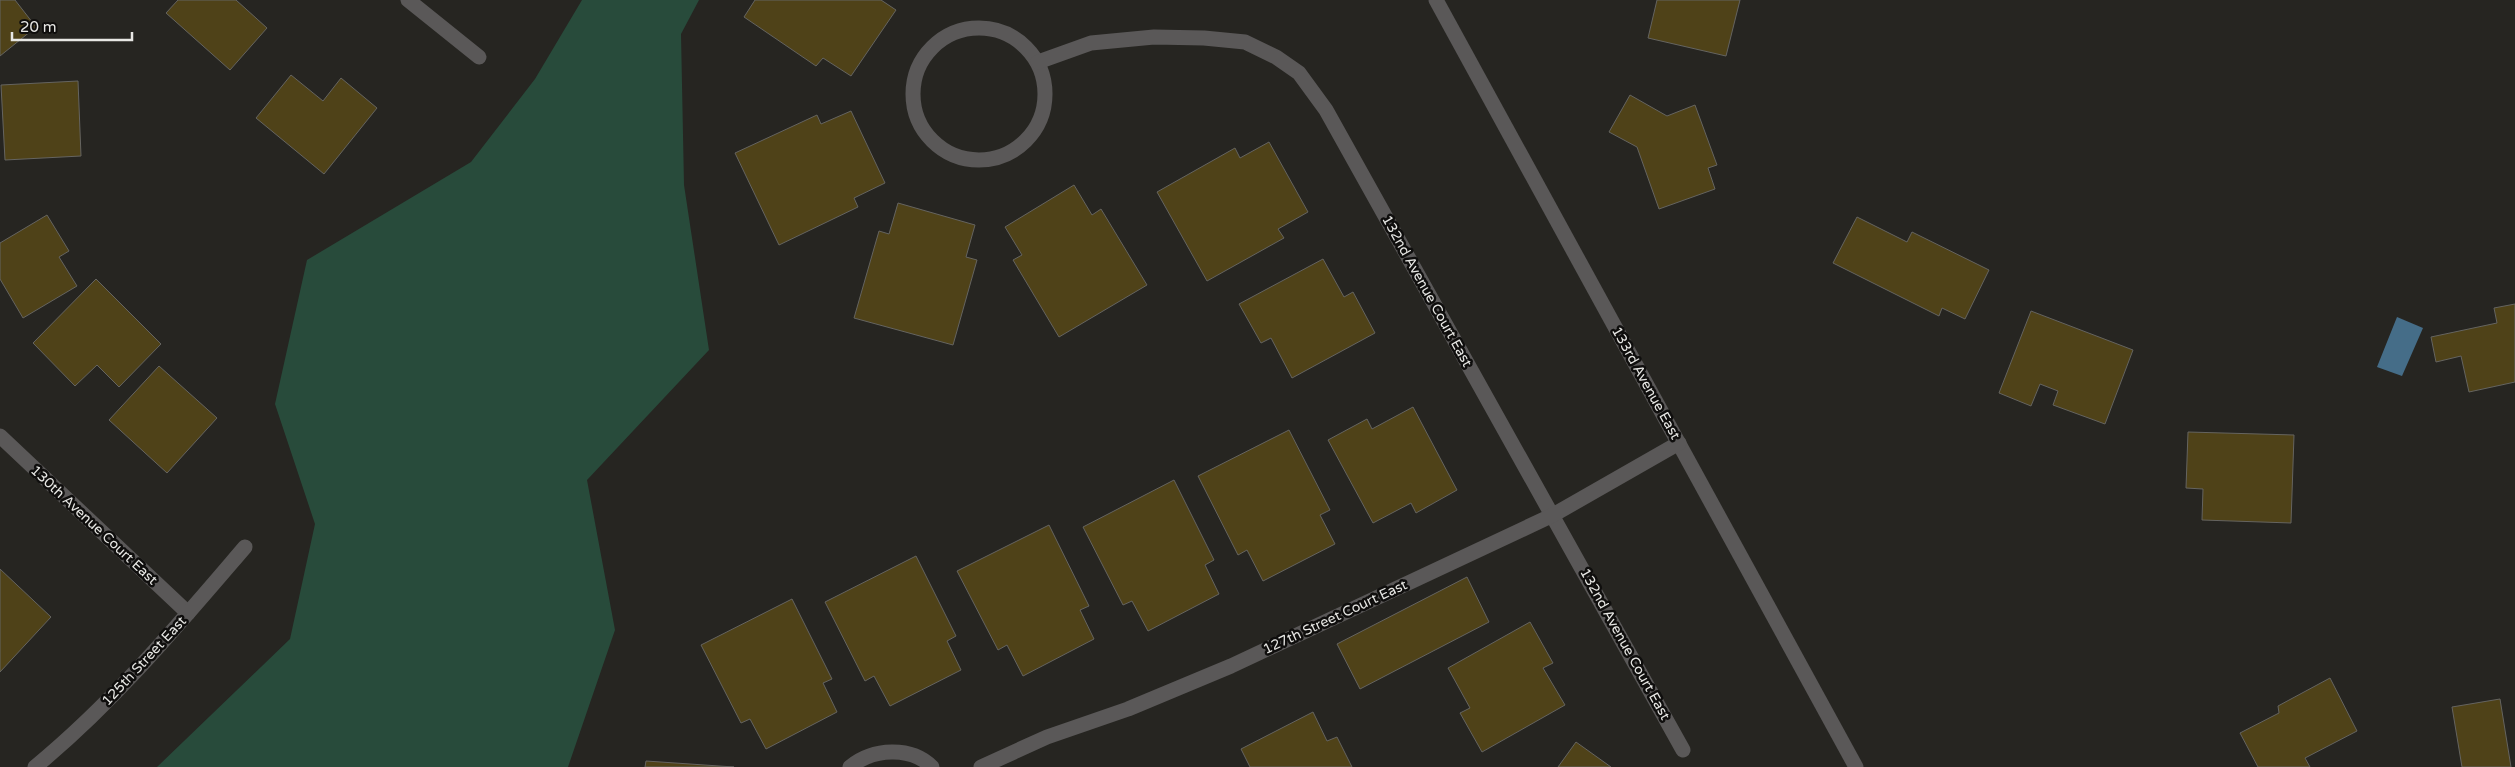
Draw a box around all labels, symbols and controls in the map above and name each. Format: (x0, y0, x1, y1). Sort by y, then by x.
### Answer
scale bar (12, 10, 132, 42)
text: 20 m (20, 18, 57, 36)
street label: 132nd Avenue Court East (1378, 212, 1476, 370)
street label: 133rd Avenue East (1608, 324, 1684, 443)
street label: 130th Avenue Court East (27, 462, 161, 589)
street label: 132nd Avenue Court East (1576, 565, 1674, 723)
street label: 127th Street Court East (1260, 576, 1410, 658)
street label: 125th Street East (98, 612, 190, 709)

